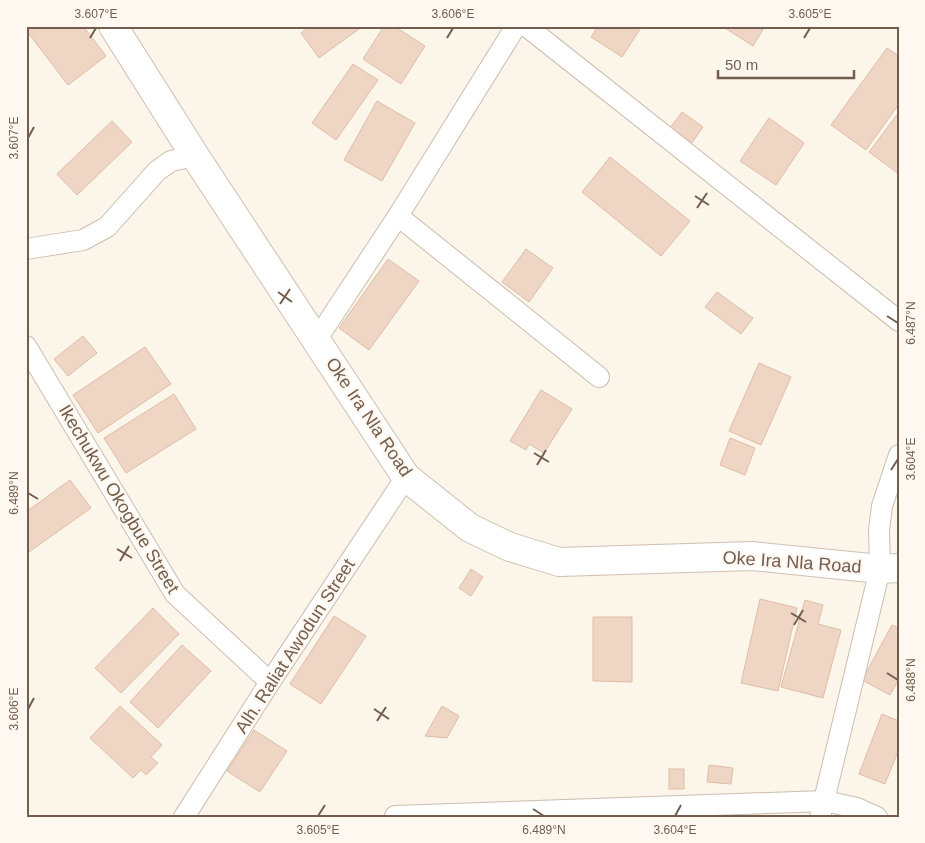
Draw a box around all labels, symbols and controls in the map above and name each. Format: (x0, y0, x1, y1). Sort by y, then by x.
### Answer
text: 3.607°E (75, 7, 117, 21)
text: 3.606°E (432, 7, 474, 21)
text: 3.605°E (789, 7, 831, 21)
scale bar (718, 48, 854, 80)
text: 50 m (725, 56, 758, 73)
text: 3.607°E (7, 117, 21, 159)
text: 6.487°N (904, 301, 918, 345)
street label: Oke Ira Nla Road (322, 354, 416, 480)
street label: Ikechukwu Okogbue Street (55, 401, 183, 597)
text: 3.604°E (904, 438, 918, 480)
text: 6.489°N (7, 471, 21, 515)
street label: Oke Ira Nla Road (722, 547, 862, 577)
street label: Alh. Raliat Awodun Street (231, 555, 359, 737)
text: 6.488°N (904, 658, 918, 702)
text: 3.606°E (7, 688, 21, 730)
text: 3.605°E (297, 823, 339, 837)
text: 6.489°N (522, 823, 566, 837)
text: 3.604°E (654, 823, 696, 837)

